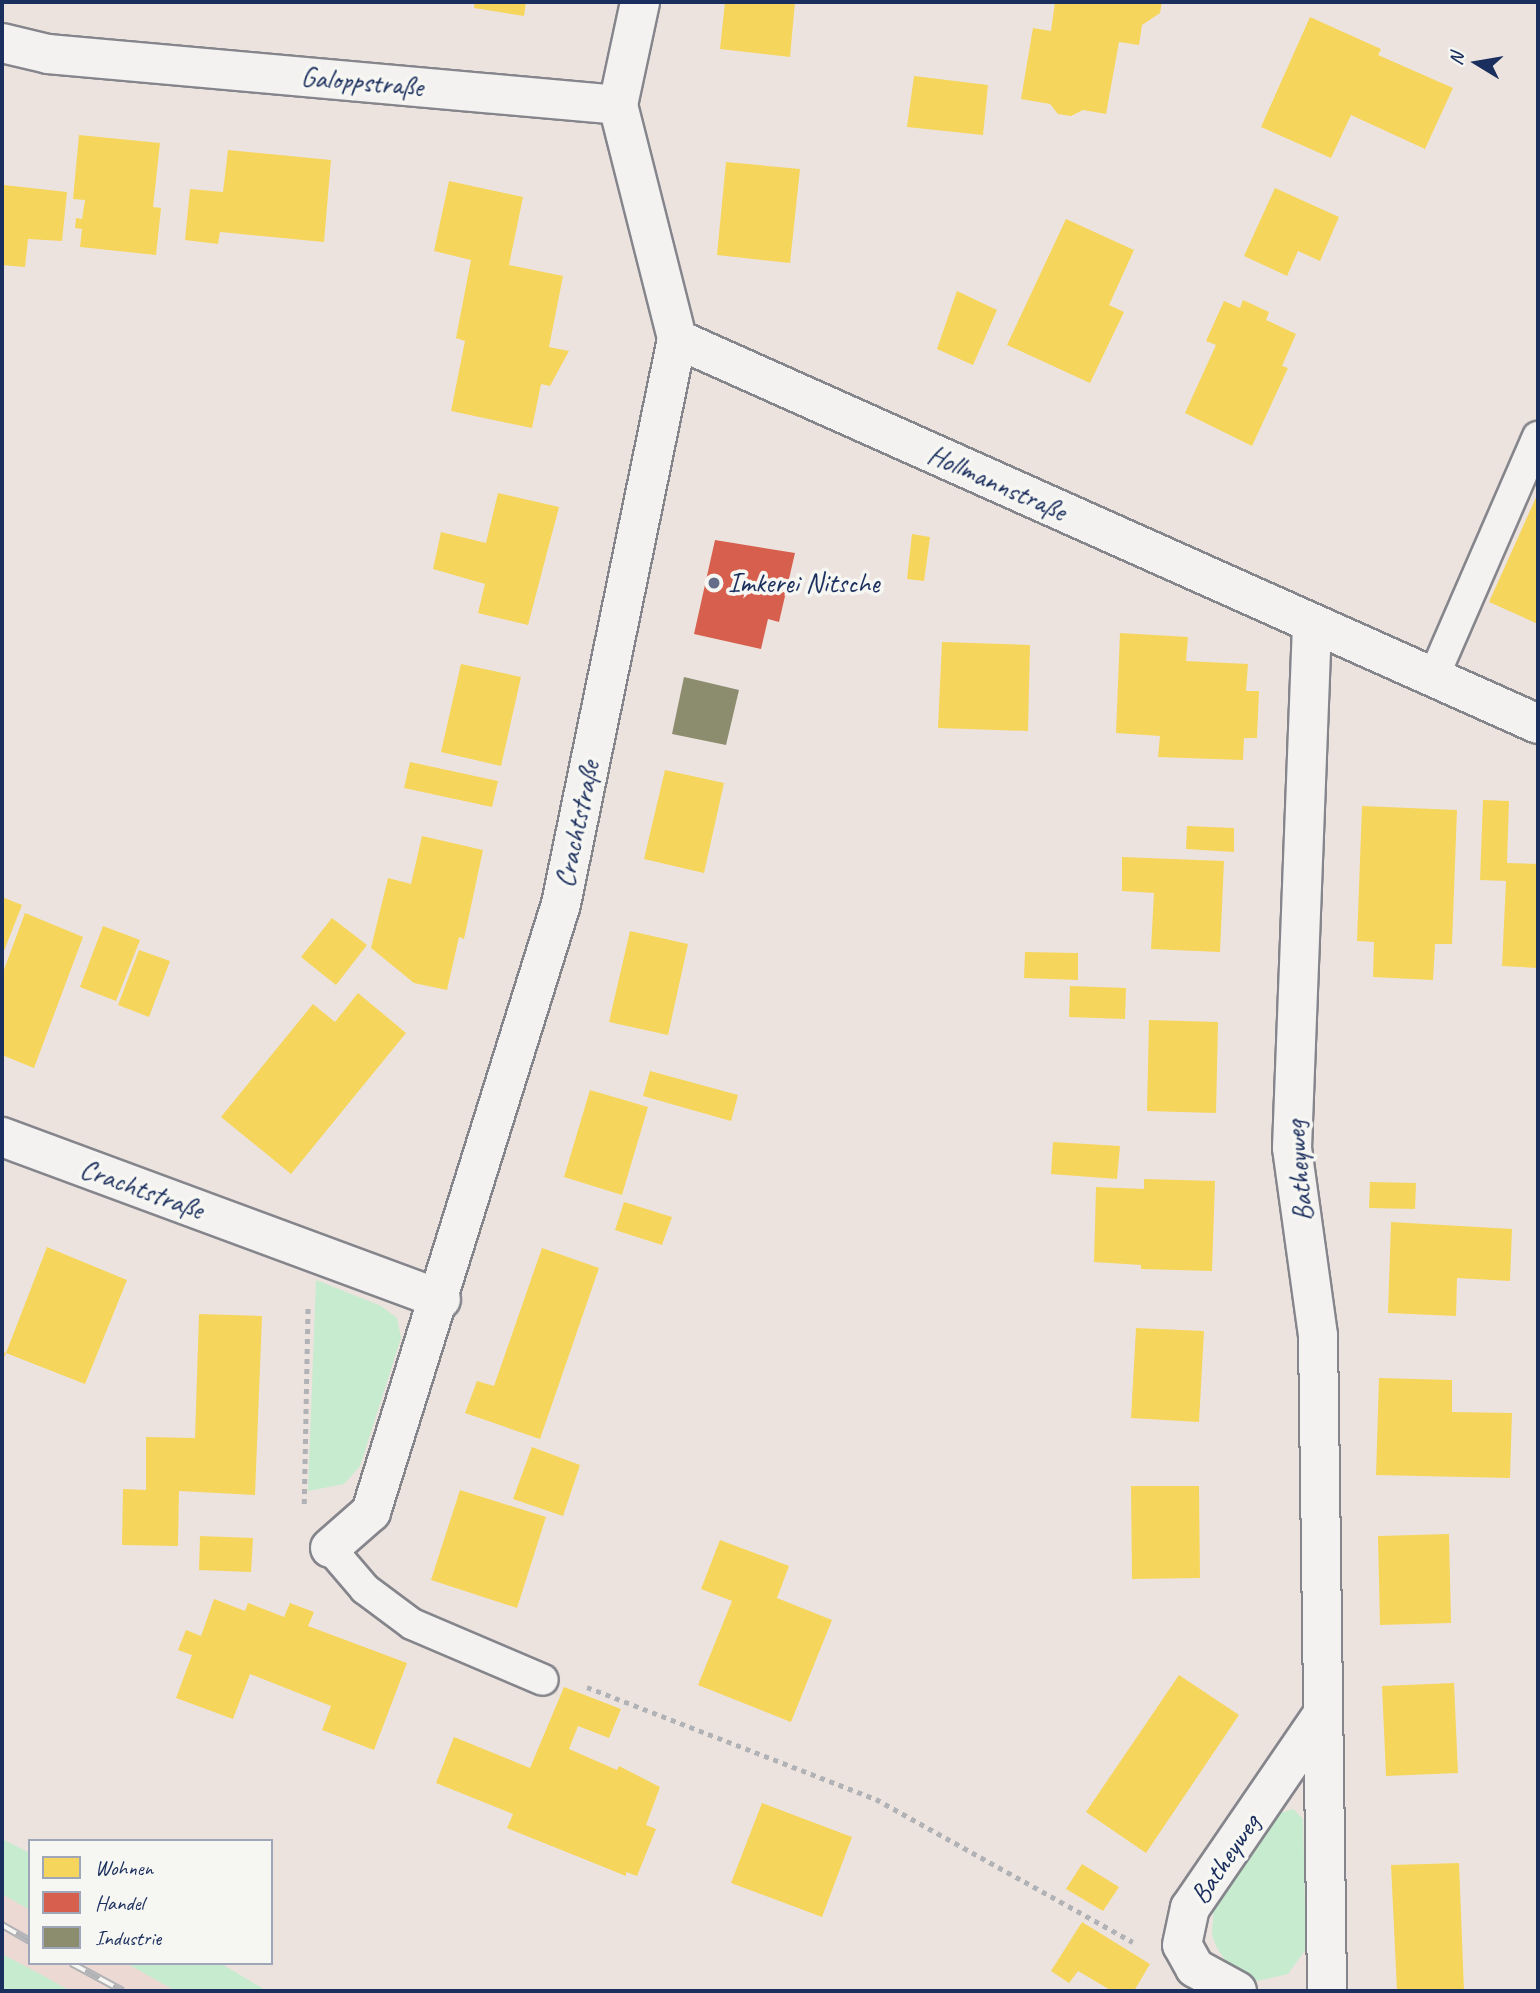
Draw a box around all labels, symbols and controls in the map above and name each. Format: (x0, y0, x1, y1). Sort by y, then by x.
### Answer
north arrow (1442, 28, 1512, 98)
text: N (1443, 51, 1469, 67)
street label: Galoppstraße (300, 60, 424, 104)
street label: Hollmannstraße (923, 438, 1071, 528)
place label: Imkerei Nitsche (728, 566, 879, 600)
marker: Imkerei Nitsche (706, 575, 722, 591)
street label: Crachtstraße (547, 758, 607, 890)
street label: Batheyweg (1278, 1119, 1320, 1223)
street label: Crachtstraße (76, 1151, 208, 1227)
street label: Batheyweg (1183, 1808, 1267, 1910)
legend (28, 1839, 273, 1965)
text: Wohnen (95, 1855, 153, 1881)
text: Handel (95, 1890, 144, 1916)
text: Industrie (95, 1925, 161, 1951)

